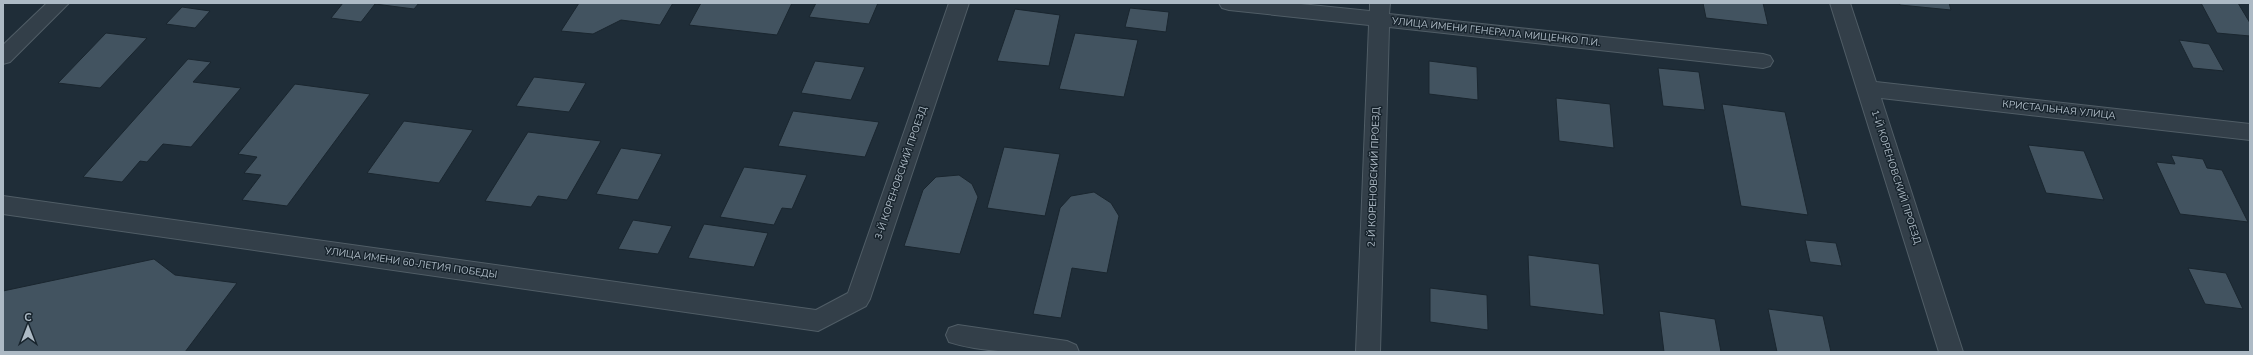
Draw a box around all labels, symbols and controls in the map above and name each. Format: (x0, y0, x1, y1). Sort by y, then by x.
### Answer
street label: УЛИЦА ИМЕНИ ГЕНЕРАЛА МИЩЕНКО П.И. (1390, 14, 1601, 50)
street label: КРИСТАЛЬНАЯ УЛИЦА (2002, 97, 2117, 123)
street label: 3-Й КОРЕНОВСКИЙ ПРОЕЗД (872, 104, 931, 242)
street label: 2-Й КОРЕНОВСКИЙ ПРОЕЗД (1365, 106, 1383, 247)
street label: 1-Й КОРЕНОВСКИЙ ПРОЕЗД (1868, 108, 1924, 246)
street label: УЛИЦА ИМЕНИ 60-ЛЕТИЯ ПОБЕДЫ (323, 244, 498, 282)
north arrow (8, 307, 48, 347)
text: С (24, 310, 32, 325)

